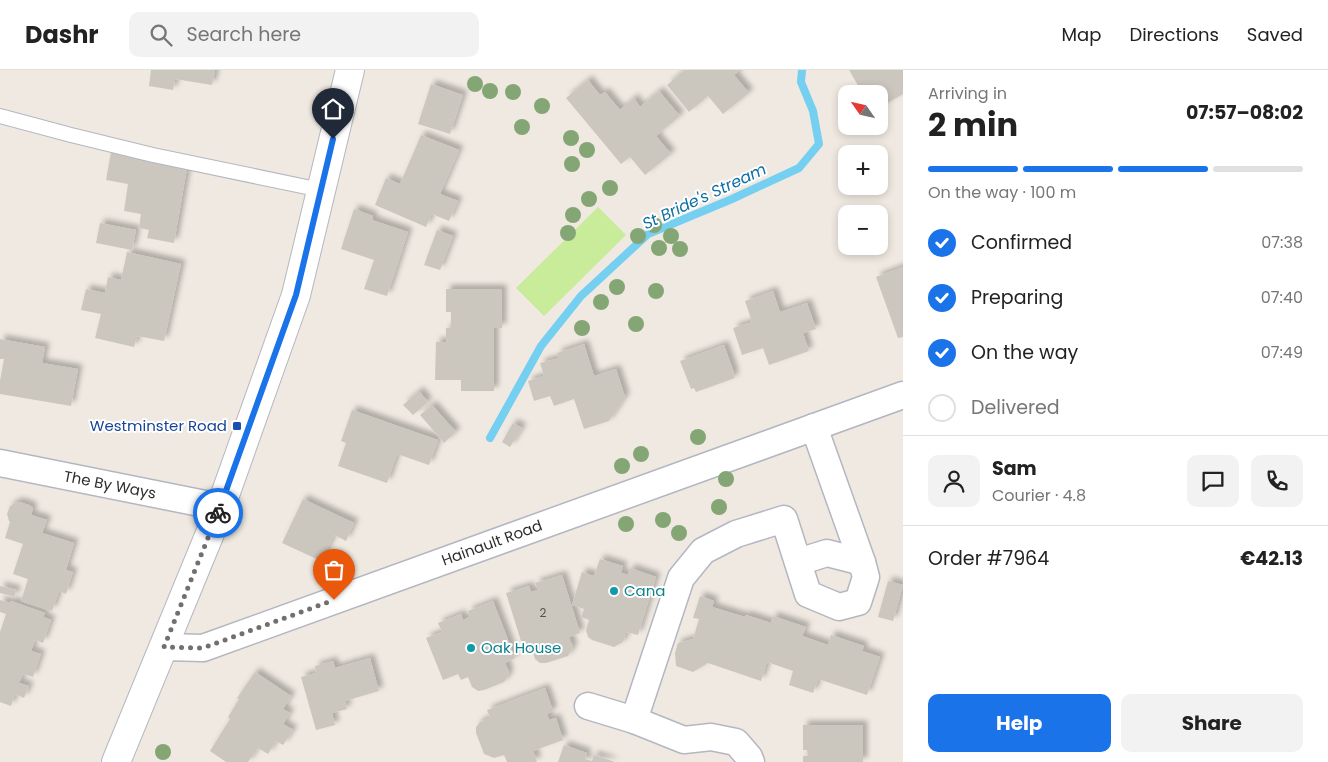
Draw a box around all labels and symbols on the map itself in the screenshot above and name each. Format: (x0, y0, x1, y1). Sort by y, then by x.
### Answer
north arrow (838, 85, 888, 135)
pin (312, 88, 354, 139)
water label: St Bride's Stream (638, 158, 770, 235)
place label: Westminster Road (90, 415, 227, 436)
marker: Westminster Road (231, 420, 243, 432)
street label: The By Ways (62, 465, 158, 504)
courier (193, 488, 243, 538)
street label: Hainault Road (439, 515, 545, 570)
pin (313, 549, 355, 600)
place label: Cana (624, 580, 665, 601)
marker: Cana (608, 585, 620, 597)
house number: 2 (540, 604, 547, 621)
place label: Oak House (481, 637, 561, 658)
marker: Oak House (465, 642, 477, 654)

